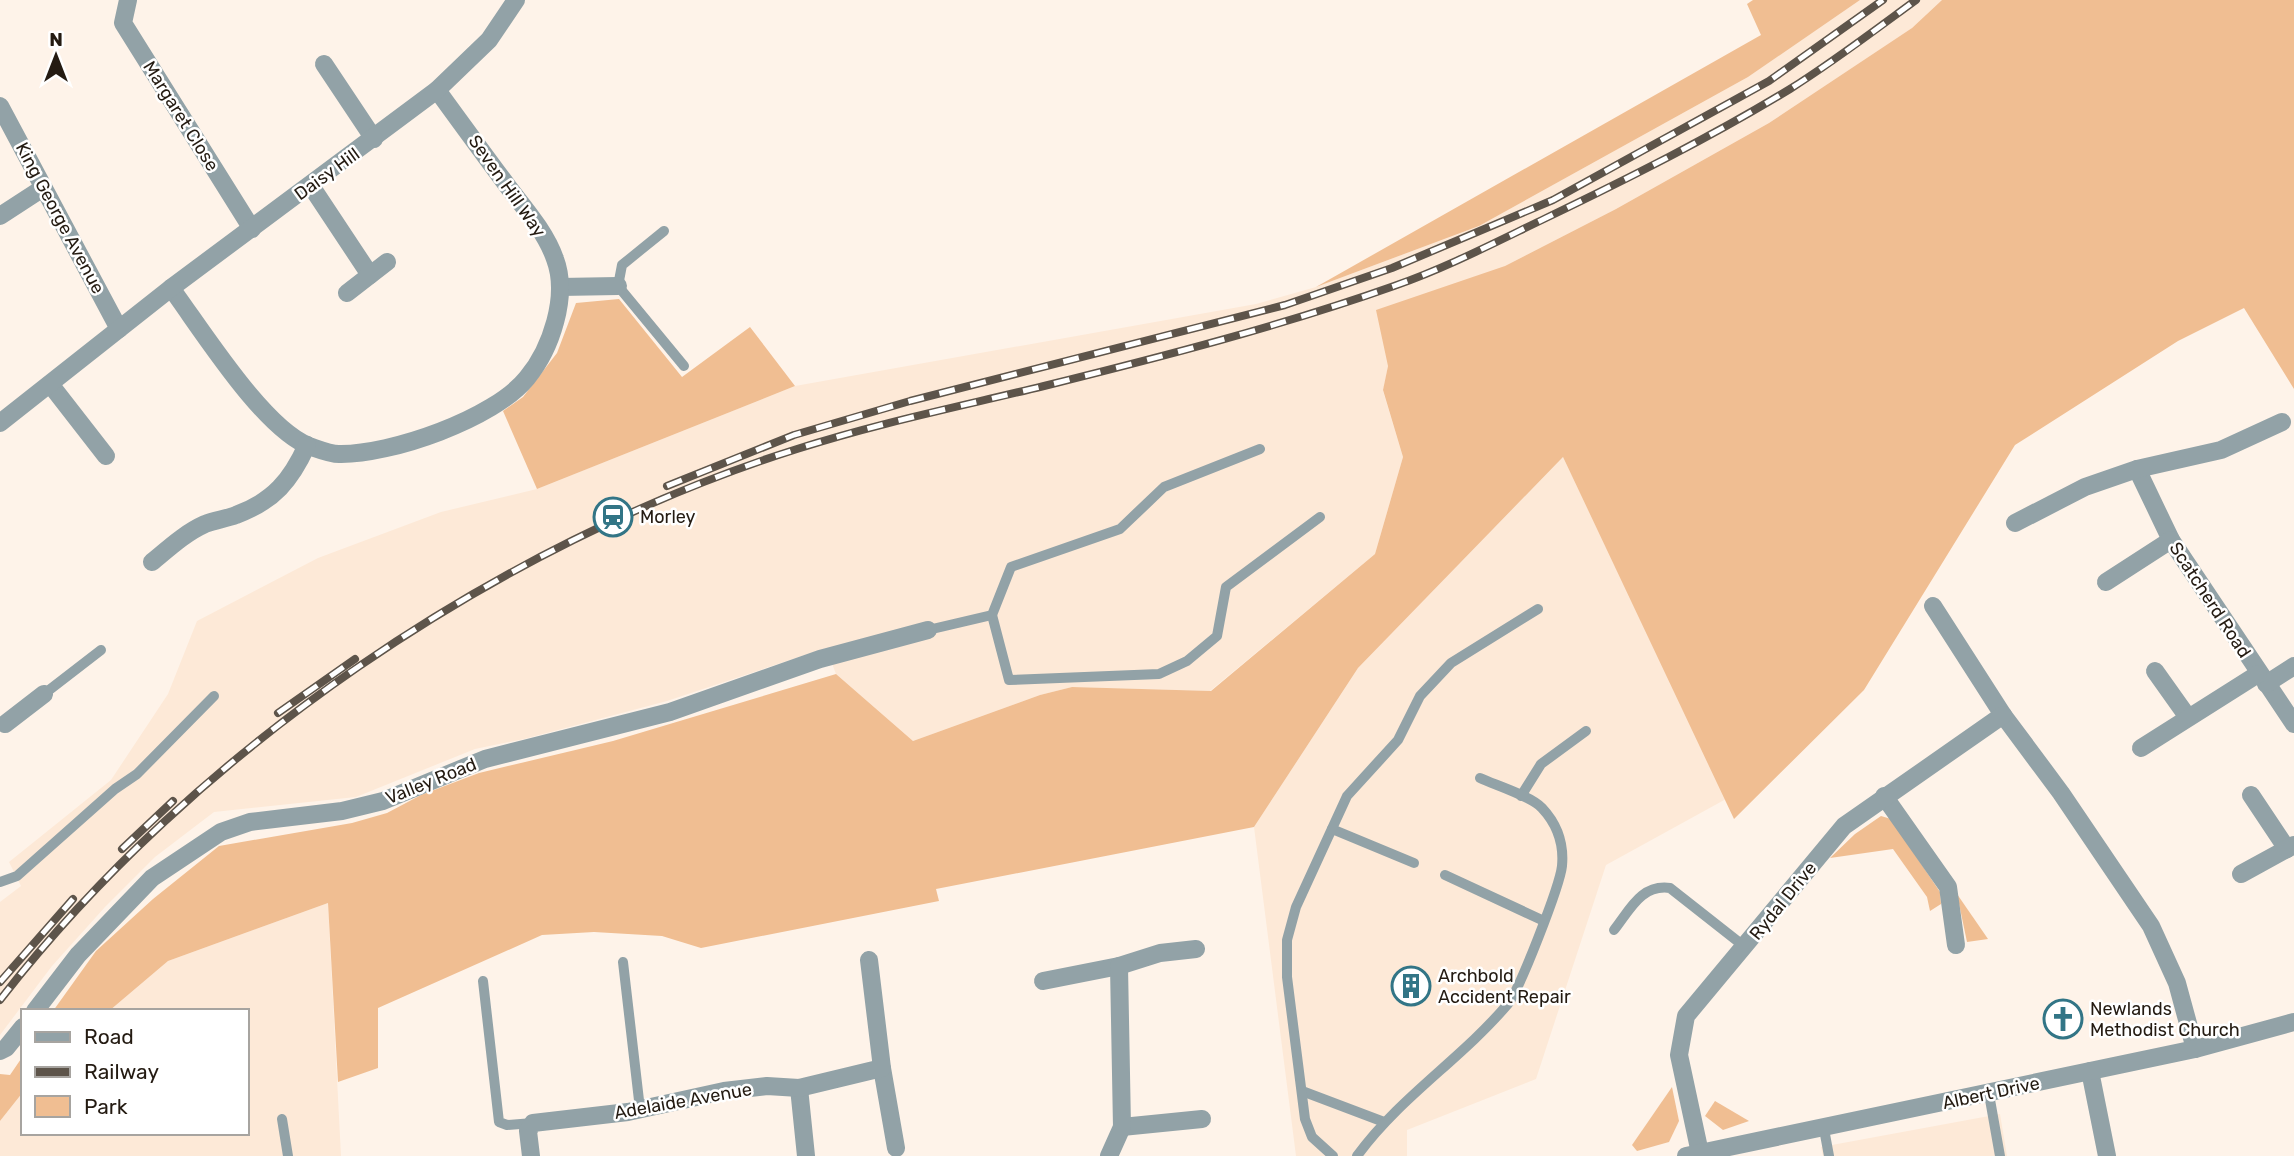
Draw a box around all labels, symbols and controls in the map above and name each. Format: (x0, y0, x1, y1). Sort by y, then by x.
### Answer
north arrow (21, 21, 91, 91)
text: N (49, 28, 63, 51)
street label: Margaret Close (138, 57, 224, 175)
street label: Seven Hill Way (464, 131, 550, 241)
street label: King George Avenue (11, 139, 109, 297)
street label: Daisy Hill (290, 143, 364, 205)
station icon: Morley (592, 496, 634, 538)
place label: Morley (640, 506, 696, 528)
street label: Scatcherd Road (2164, 538, 2256, 662)
street label: Valley Road (383, 753, 479, 809)
street label: Rydal Drive (1745, 857, 1821, 945)
building icon: Archbold Accident Repair (1390, 965, 1432, 1007)
place label: Archbold Accident Repair (1438, 965, 1571, 1008)
church icon: Newlands Methodist Church (2042, 998, 2084, 1040)
place label: Newlands Methodist Church (2090, 998, 2240, 1041)
legend (21, 1009, 248, 1135)
text: Road (84, 1024, 134, 1049)
text: Railway (84, 1059, 159, 1084)
street label: Albert Drive (1940, 1072, 2042, 1114)
street label: Adelaide Avenue (613, 1078, 753, 1124)
text: Park (84, 1094, 128, 1119)

